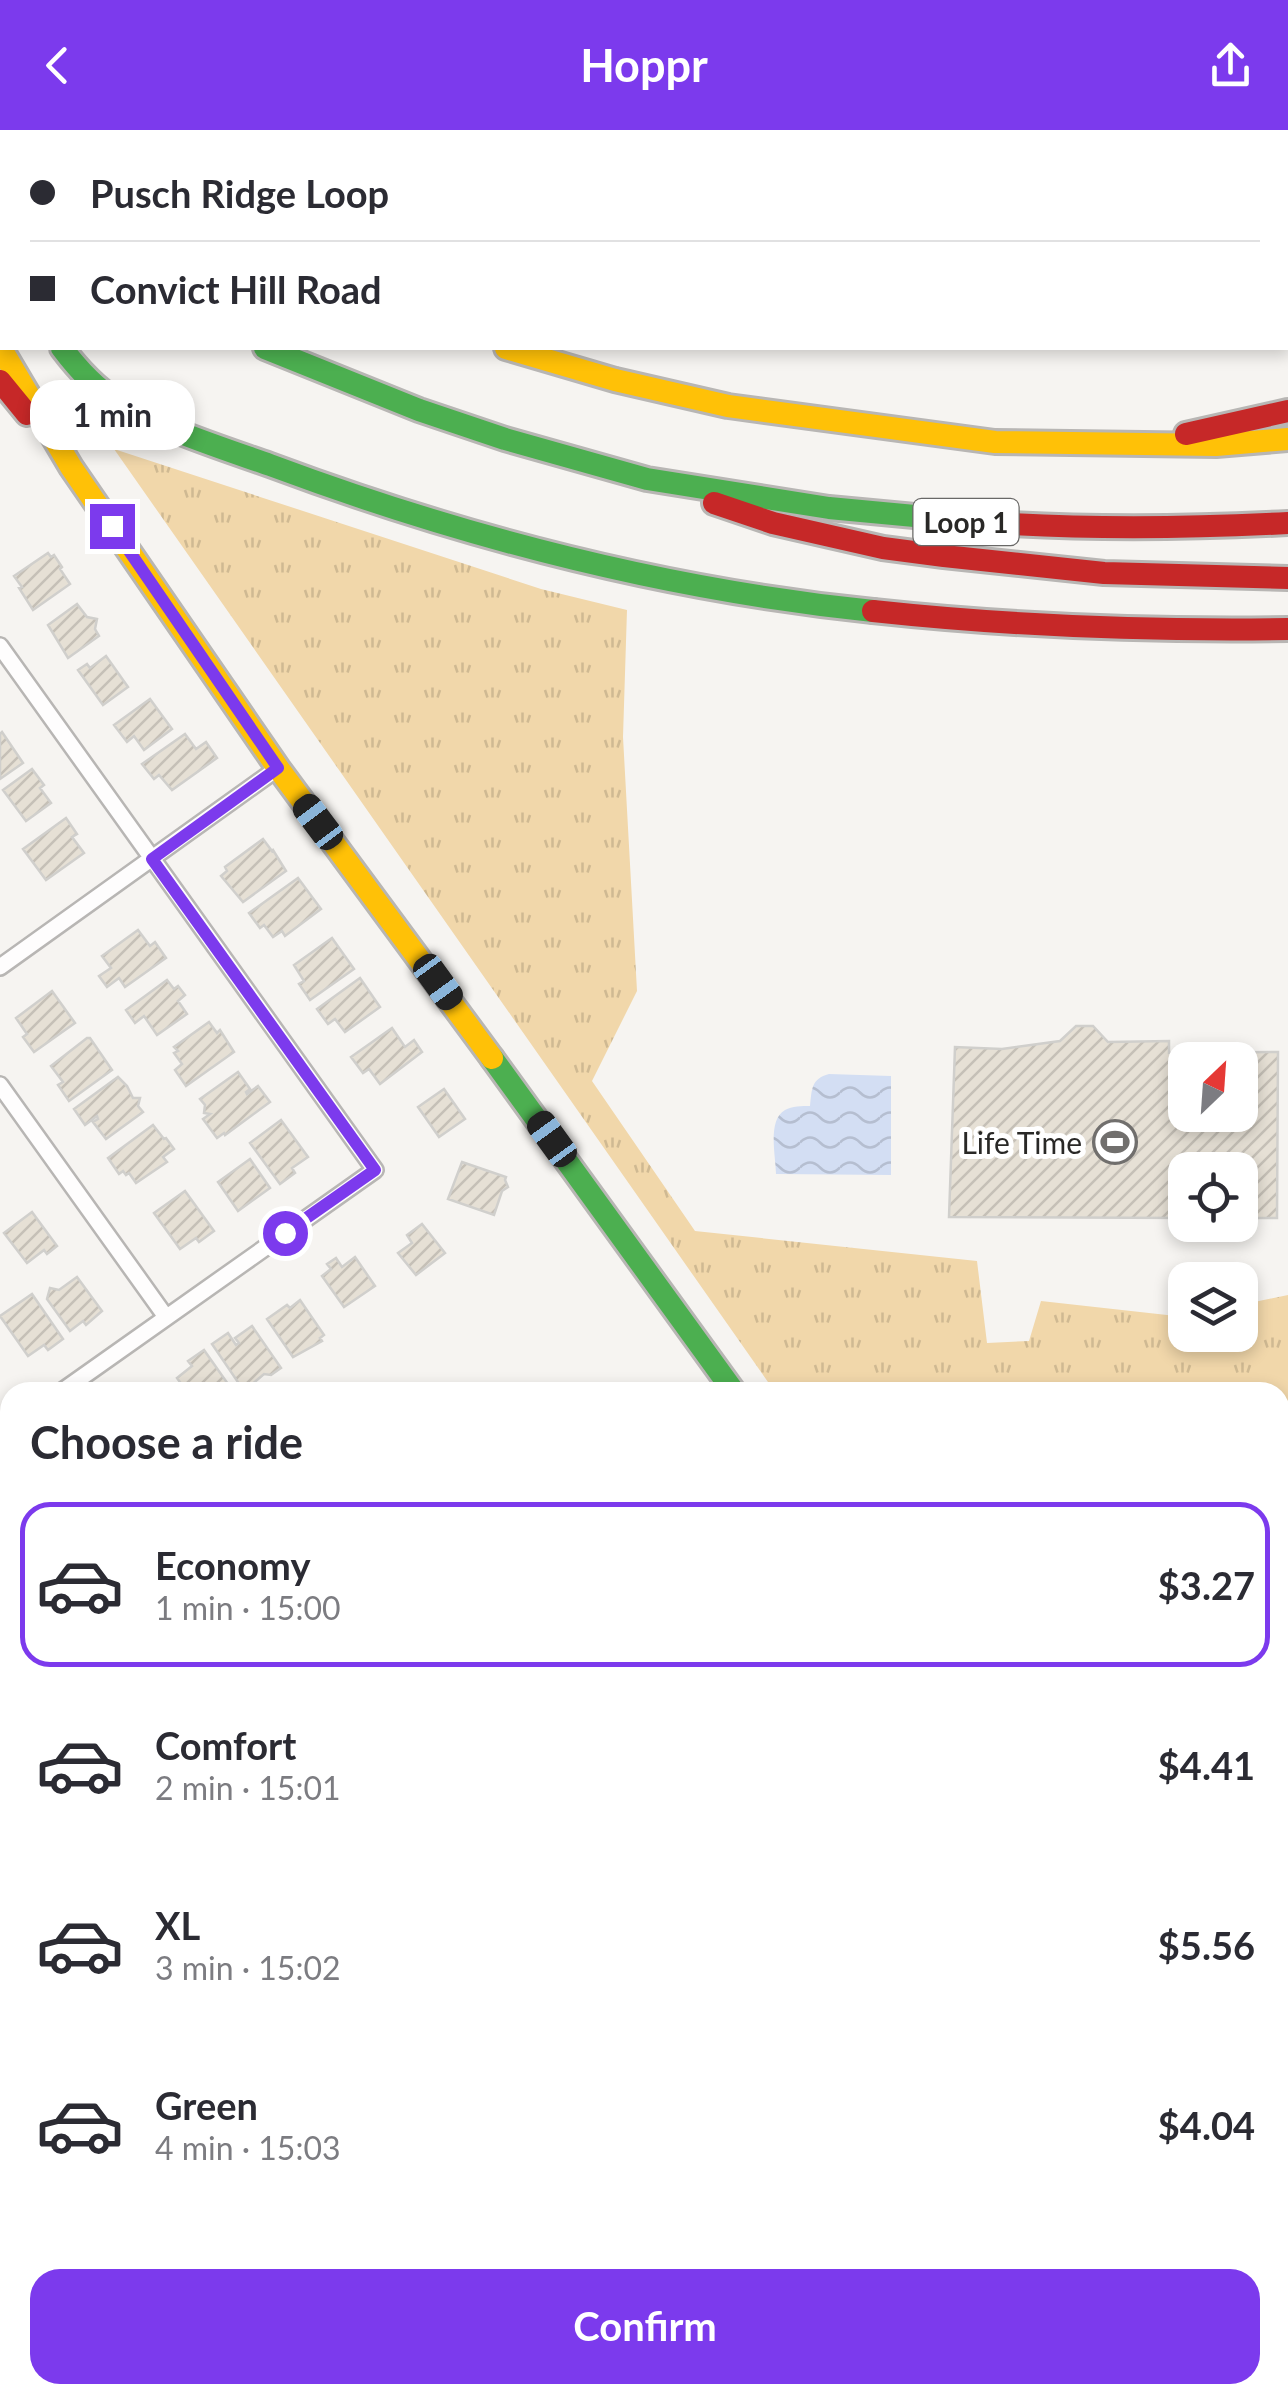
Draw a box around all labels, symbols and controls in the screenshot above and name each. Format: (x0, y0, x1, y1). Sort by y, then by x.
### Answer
icon: back (30, 38, 85, 93)
text: Hoppr (580, 38, 708, 92)
icon: share (1203, 38, 1258, 93)
text: Pusch Ridge Loop (90, 170, 389, 216)
text: Convict Hill Road (90, 266, 382, 312)
callout: 1 min (29, 381, 194, 451)
text: 1 min (73, 395, 152, 434)
road number: Loop 1 (914, 499, 1018, 545)
route end (90, 504, 135, 549)
car (288, 789, 348, 855)
car (408, 949, 468, 1015)
north arrow (1168, 1042, 1258, 1132)
map controls (1168, 1042, 1258, 1352)
car (522, 1106, 582, 1172)
sports icon: Life Time (1092, 1119, 1138, 1165)
place label: Life Time (961, 1124, 1082, 1160)
button: locate (1168, 1152, 1258, 1242)
route start (263, 1211, 308, 1256)
button: layers (1168, 1262, 1258, 1352)
text: Choose a ride (30, 1415, 303, 1469)
icon: car (35, 1540, 125, 1630)
text: Economy (155, 1542, 310, 1588)
text: $3.27 (1158, 1562, 1255, 1608)
text: 1 min · 15:00 (155, 1588, 341, 1627)
icon: car (35, 1720, 125, 1810)
text: Comfort (155, 1722, 296, 1768)
text: $4.41 (1158, 1742, 1255, 1788)
text: 2 min · 15:01 (155, 1768, 341, 1807)
icon: car (35, 1900, 125, 1990)
text: XL (155, 1902, 200, 1948)
text: $5.56 (1158, 1922, 1255, 1968)
text: 3 min · 15:02 (155, 1948, 341, 1987)
icon: car (35, 2080, 125, 2170)
text: Green (155, 2082, 258, 2128)
text: $4.04 (1158, 2102, 1255, 2148)
text: 4 min · 15:03 (155, 2128, 341, 2167)
button: Confirm (30, 2269, 1260, 2384)

